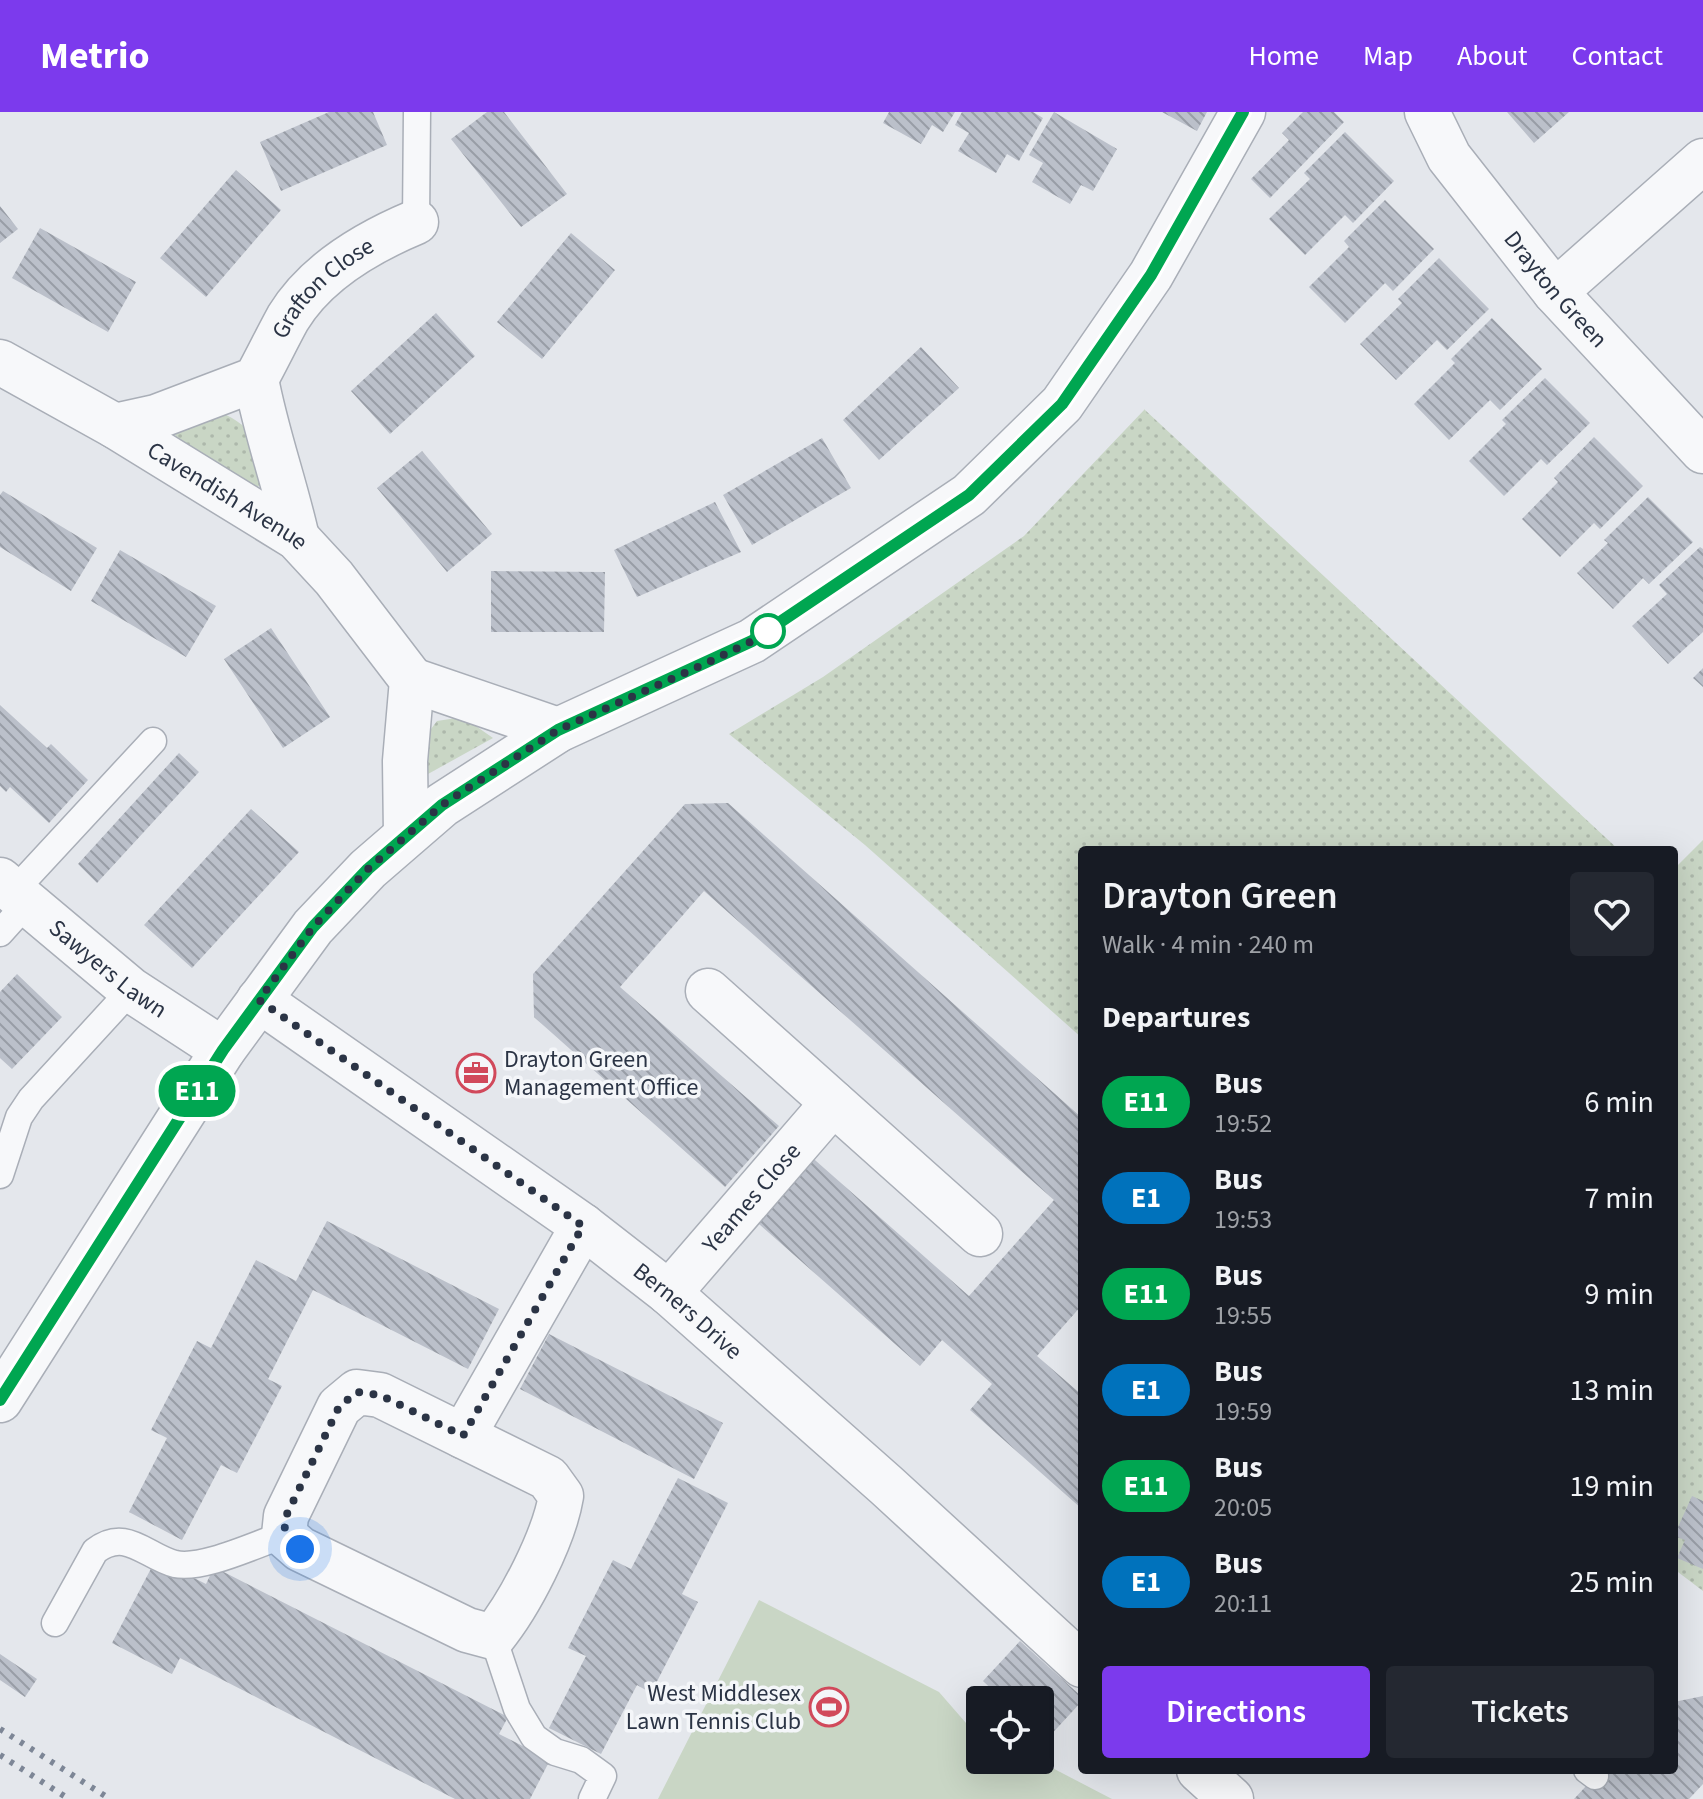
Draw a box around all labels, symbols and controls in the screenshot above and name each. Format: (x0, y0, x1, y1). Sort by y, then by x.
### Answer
text: Metrio (40, 29, 150, 83)
text: Home (1248, 36, 1319, 76)
text: Map (1363, 36, 1413, 76)
text: About (1457, 36, 1528, 76)
text: Contact (1572, 36, 1663, 76)
street label: Drayton Green (1495, 223, 1615, 356)
street label: Grafton Close (263, 229, 381, 345)
street label: Cavendish Avenue (140, 433, 316, 558)
unlabelled marker (751, 614, 785, 648)
text: Drayton Green (1102, 869, 1338, 923)
button: heart (1570, 872, 1654, 956)
street label: Sawyers Lawn (41, 911, 174, 1027)
text: Walk · 4 min · 240 m (1102, 926, 1314, 963)
text: Departures (1102, 996, 1250, 1039)
place label: Drayton Green Management Office (504, 1042, 698, 1105)
office icon: Drayton Green Management Office (455, 1052, 497, 1094)
text: Bus (1214, 1062, 1262, 1105)
line badge: E11 (151, 1065, 243, 1117)
text: E11 (175, 1071, 219, 1111)
text: 6 min (1584, 1081, 1654, 1124)
text: E11 (1124, 1082, 1168, 1122)
text: 19:52 (1214, 1105, 1272, 1142)
street label: Yeames Close (694, 1135, 809, 1261)
text: Bus (1214, 1158, 1262, 1201)
text: 7 min (1584, 1177, 1654, 1220)
text: E1 (1131, 1178, 1161, 1218)
text: 19:53 (1214, 1201, 1272, 1238)
street label: Berners Drive (625, 1254, 750, 1368)
text: Bus (1214, 1254, 1262, 1297)
text: 9 min (1584, 1273, 1654, 1316)
text: E11 (1124, 1274, 1168, 1314)
text: 19:55 (1214, 1297, 1272, 1334)
text: Bus (1214, 1350, 1262, 1393)
text: 13 min (1570, 1369, 1654, 1412)
text: E1 (1131, 1370, 1161, 1410)
text: 19:59 (1214, 1393, 1272, 1430)
text: Bus (1214, 1446, 1262, 1489)
text: 19 min (1570, 1465, 1654, 1508)
text: E11 (1124, 1466, 1168, 1506)
text: 20:05 (1214, 1489, 1272, 1526)
your location (280, 1529, 320, 1569)
text: Bus (1214, 1542, 1262, 1585)
text: 25 min (1570, 1561, 1654, 1604)
text: E1 (1131, 1562, 1161, 1602)
text: 20:11 (1214, 1585, 1272, 1622)
button: Directions (1102, 1666, 1370, 1758)
button: Tickets (1386, 1666, 1654, 1758)
place label: West Middlesex Lawn Tennis Club (626, 1676, 801, 1739)
sports icon: West Middlesex Lawn Tennis Club (808, 1686, 850, 1728)
map controls (966, 1686, 1054, 1774)
button: locate (966, 1686, 1054, 1774)

